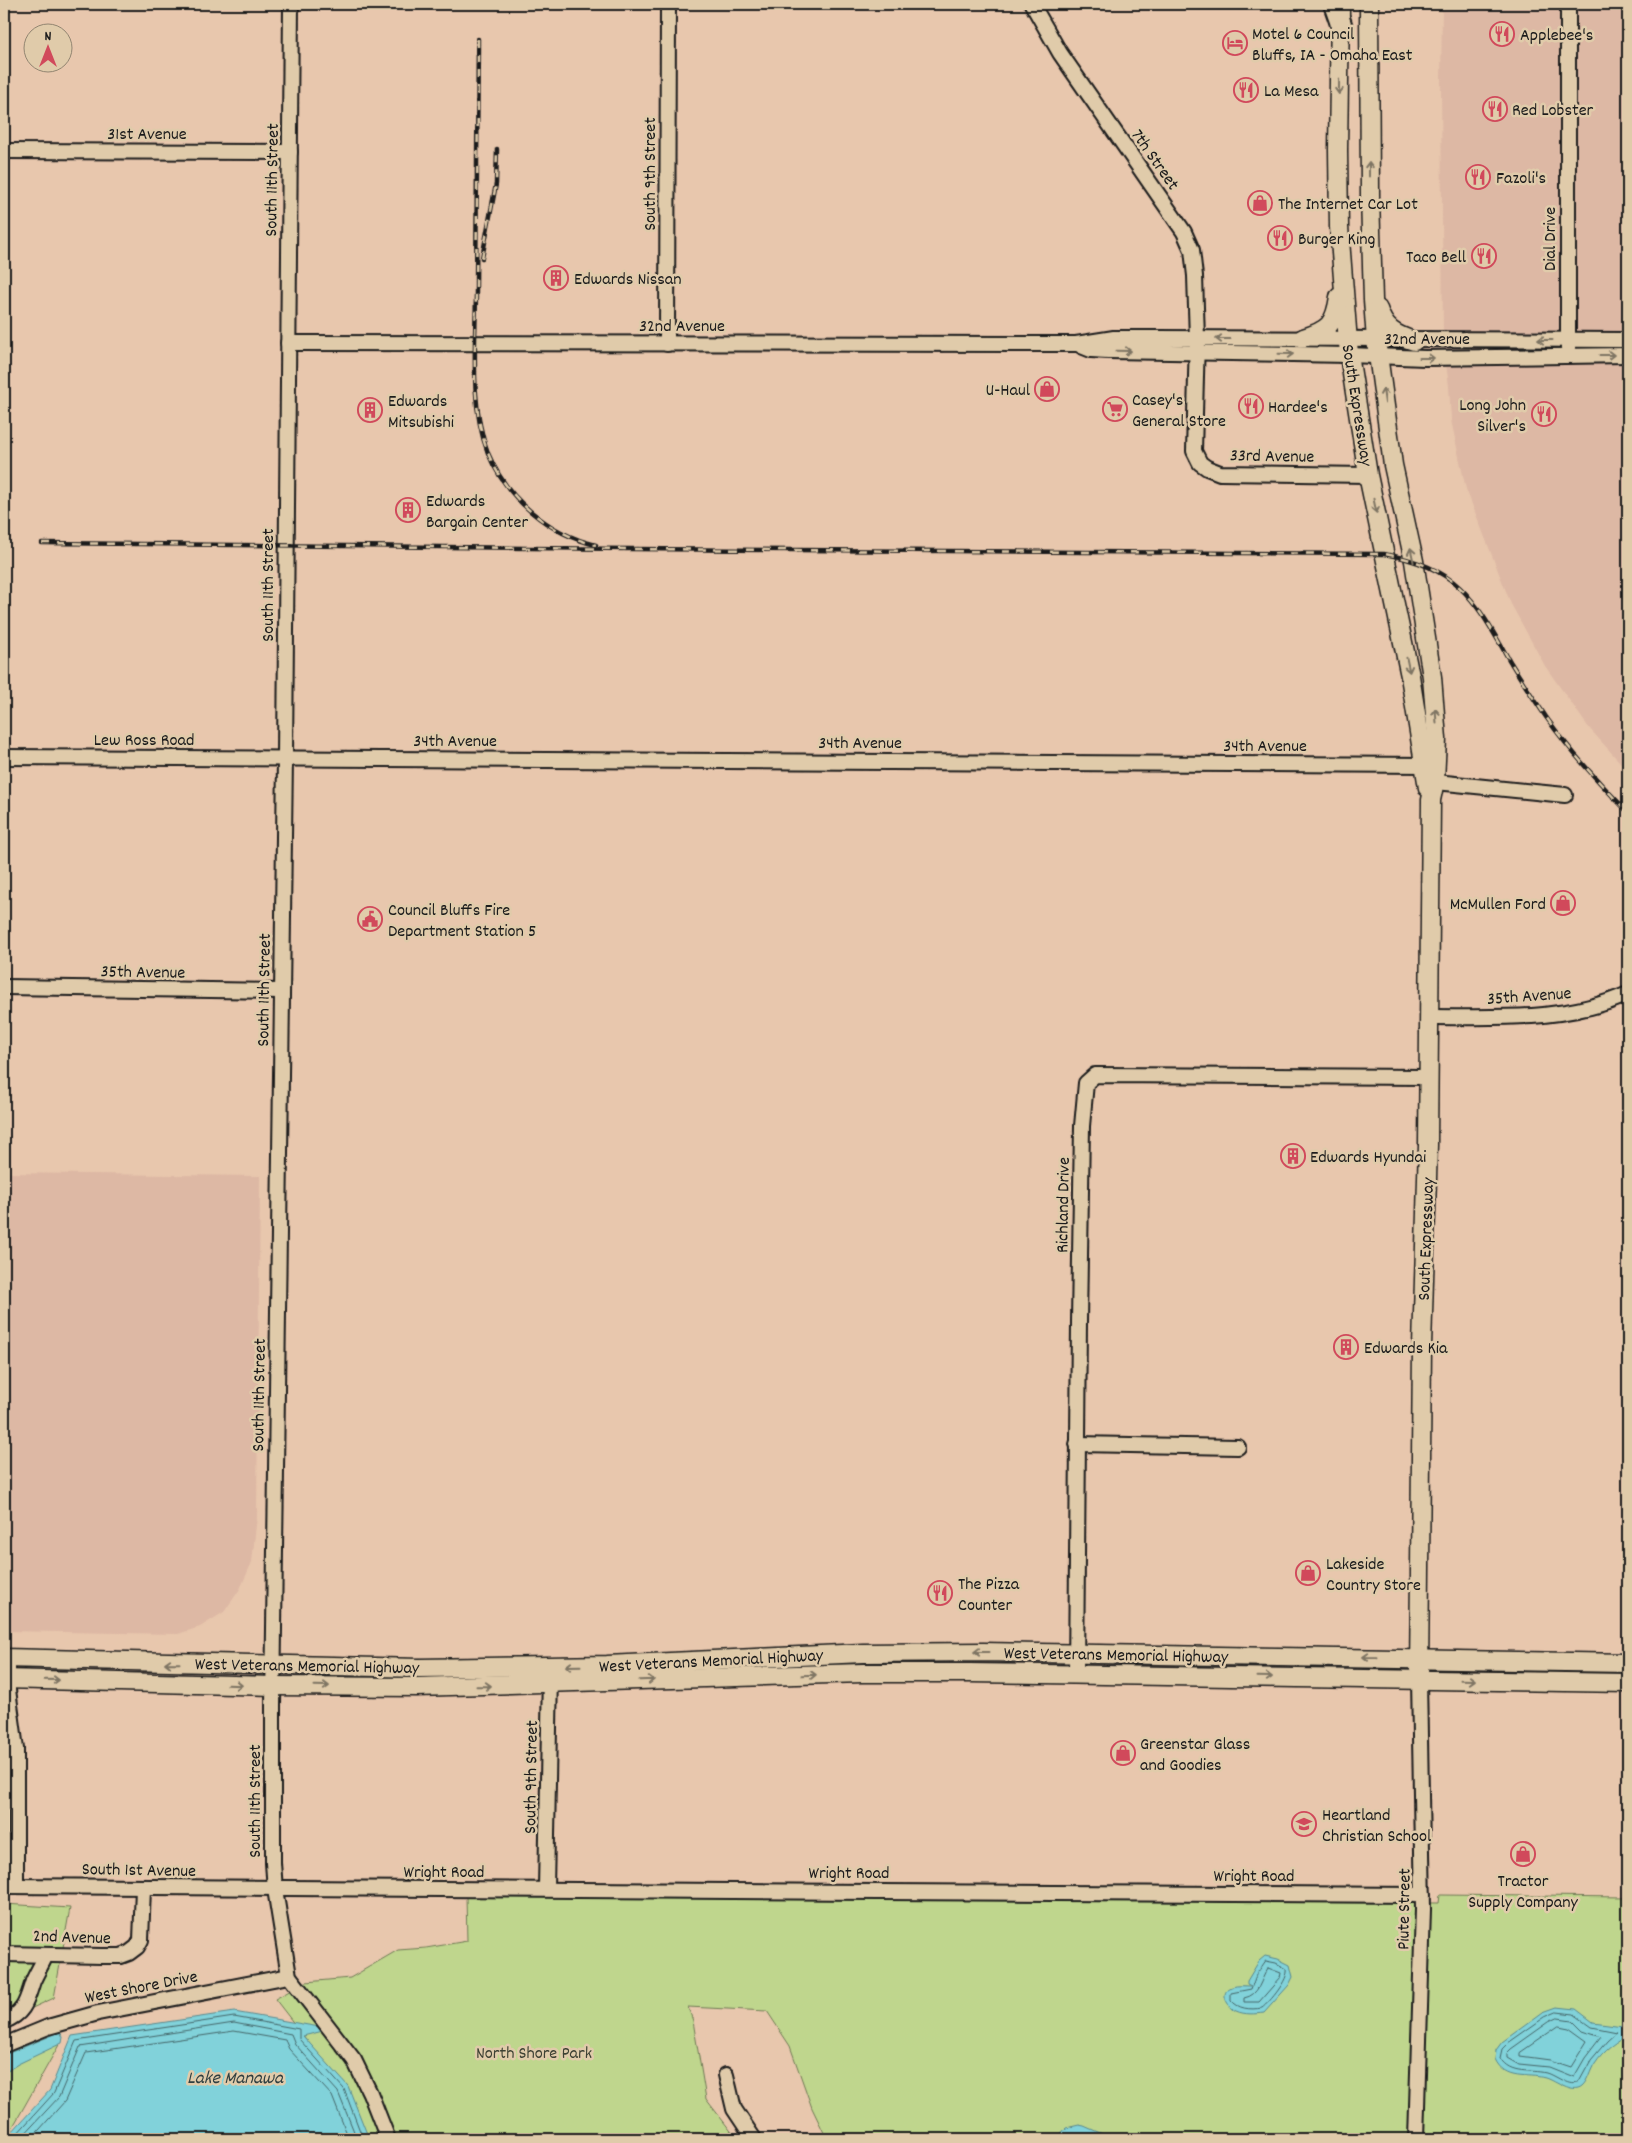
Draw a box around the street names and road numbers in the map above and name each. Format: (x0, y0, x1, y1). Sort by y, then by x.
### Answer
street label: South 9th Street (639, 117, 664, 231)
street label: 31st Avenue (107, 123, 187, 148)
street label: South 11th Street (260, 123, 287, 237)
street label: 7th Street (1124, 125, 1184, 196)
street label: Dial Drive (1539, 207, 1564, 271)
street label: 32nd Avenue (639, 315, 725, 340)
street label: 32nd Avenue (1384, 328, 1470, 353)
street label: South Expressway (1334, 343, 1378, 469)
street label: 33rd Avenue (1230, 444, 1314, 471)
street label: South 11th Street (257, 528, 282, 642)
street label: Lew Ross Road (94, 729, 194, 754)
street label: 34th Avenue (413, 730, 497, 755)
street label: 34th Avenue (818, 732, 902, 757)
street label: 34th Avenue (1223, 735, 1307, 760)
street label: South 11th Street (252, 933, 279, 1047)
street label: 35th Avenue (100, 960, 186, 987)
street label: 35th Avenue (1486, 982, 1572, 1013)
street label: Richland Drive (1051, 1157, 1078, 1253)
street label: South Expressway (1413, 1177, 1442, 1301)
street label: South 11th Street (247, 1338, 274, 1452)
street label: West Veterans Memorial Highway (1004, 1642, 1229, 1671)
street label: West Veterans Memorial Highway (598, 1644, 825, 1681)
street label: West Veterans Memorial Highway (195, 1653, 420, 1682)
street label: South 9th Street (519, 1720, 546, 1834)
street label: South 11th Street (244, 1744, 269, 1858)
street label: South 1st Avenue (82, 1858, 196, 1885)
street label: Wright Road (404, 1861, 484, 1886)
street label: Wright Road (809, 1862, 889, 1887)
street label: Wright Road (1214, 1865, 1294, 1890)
street label: Piute Street (1392, 1868, 1419, 1950)
street label: 2nd Avenue (33, 1925, 111, 1952)
street label: West Shore Drive (83, 1965, 200, 2012)

